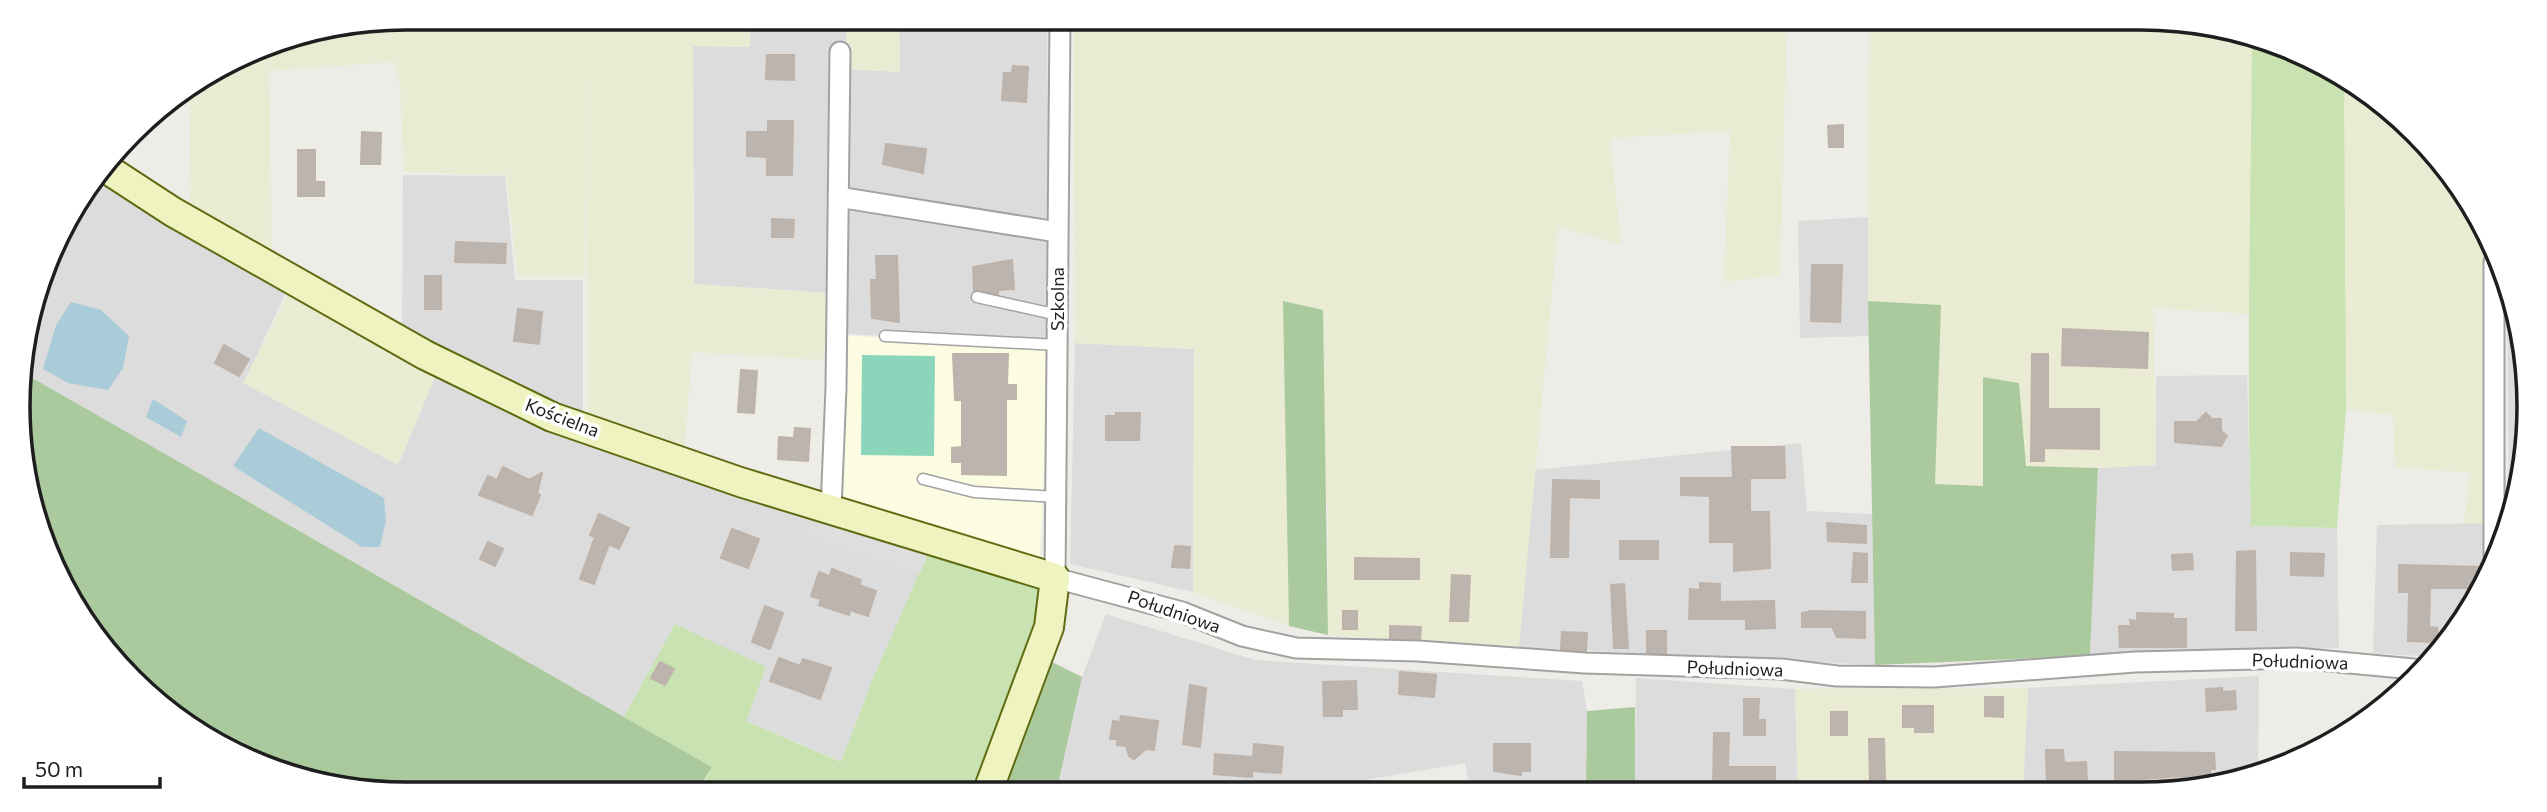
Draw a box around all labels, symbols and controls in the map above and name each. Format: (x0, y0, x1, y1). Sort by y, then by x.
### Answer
street label: Szkolna (1046, 267, 1068, 331)
street label: Kościelna (522, 393, 602, 441)
street label: Południowa (1125, 585, 1224, 637)
street label: Południowa (2251, 648, 2349, 674)
street label: Południowa (1686, 655, 1784, 681)
scale bar (24, 746, 161, 790)
text: 50 m (35, 756, 83, 781)

